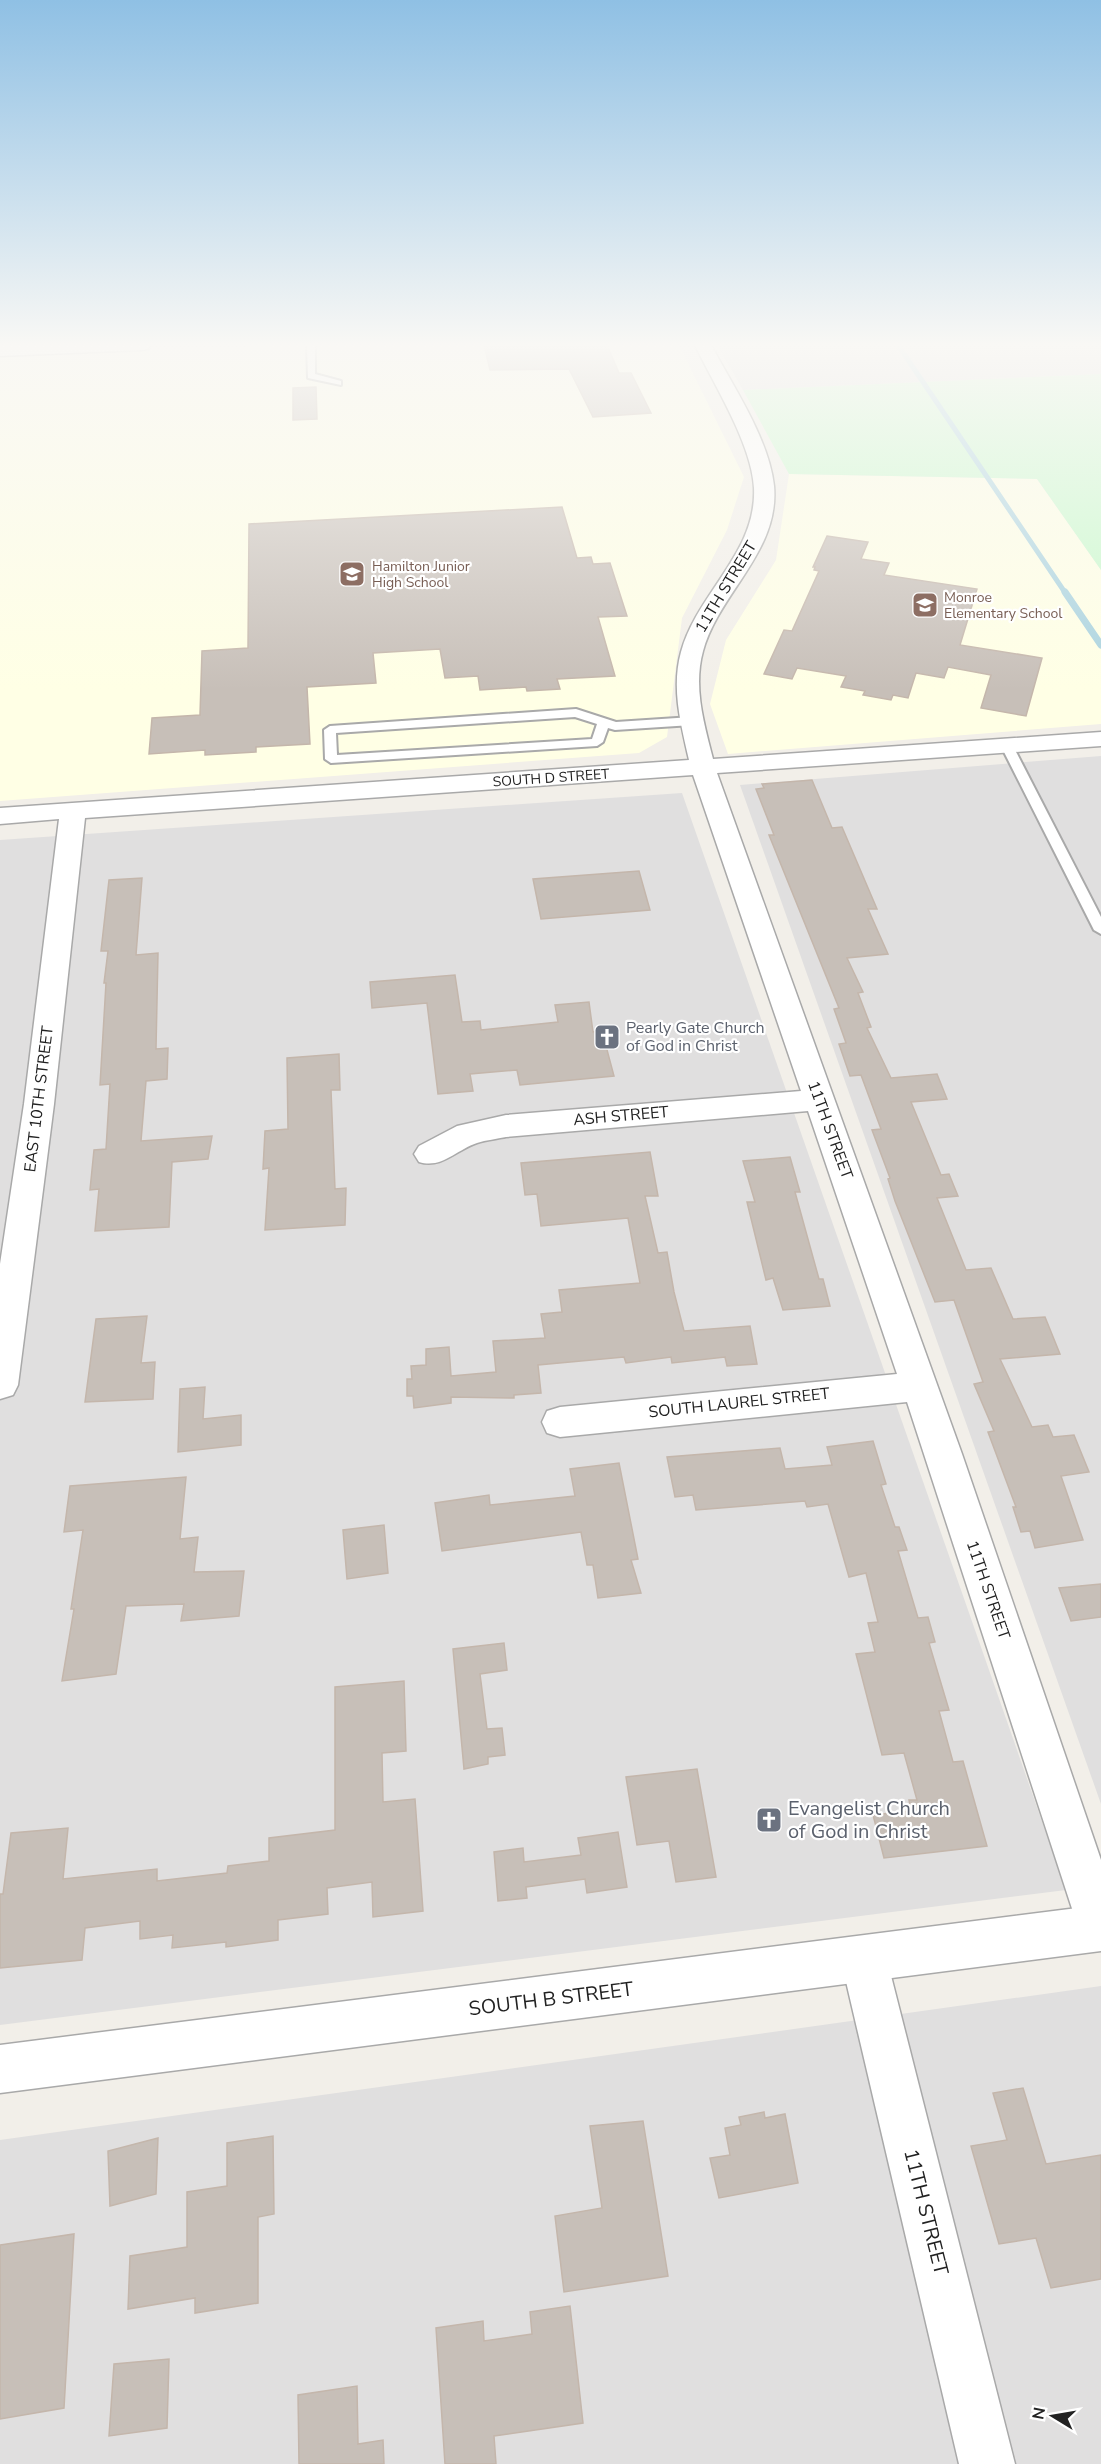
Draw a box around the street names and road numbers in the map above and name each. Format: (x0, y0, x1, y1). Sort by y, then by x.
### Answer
street label: 11TH STREET (690, 537, 762, 637)
street label: SOUTH D STREET (492, 764, 611, 792)
street label: EAST 10TH STREET (19, 1024, 59, 1173)
street label: 11TH STREET (802, 1078, 858, 1183)
street label: ASH STREET (572, 1101, 670, 1131)
street label: SOUTH LAUREL STREET (647, 1383, 831, 1423)
street label: 11TH STREET (961, 1538, 1015, 1643)
street label: SOUTH B STREET (467, 1975, 635, 2023)
street label: 11TH STREET (897, 2146, 955, 2278)

